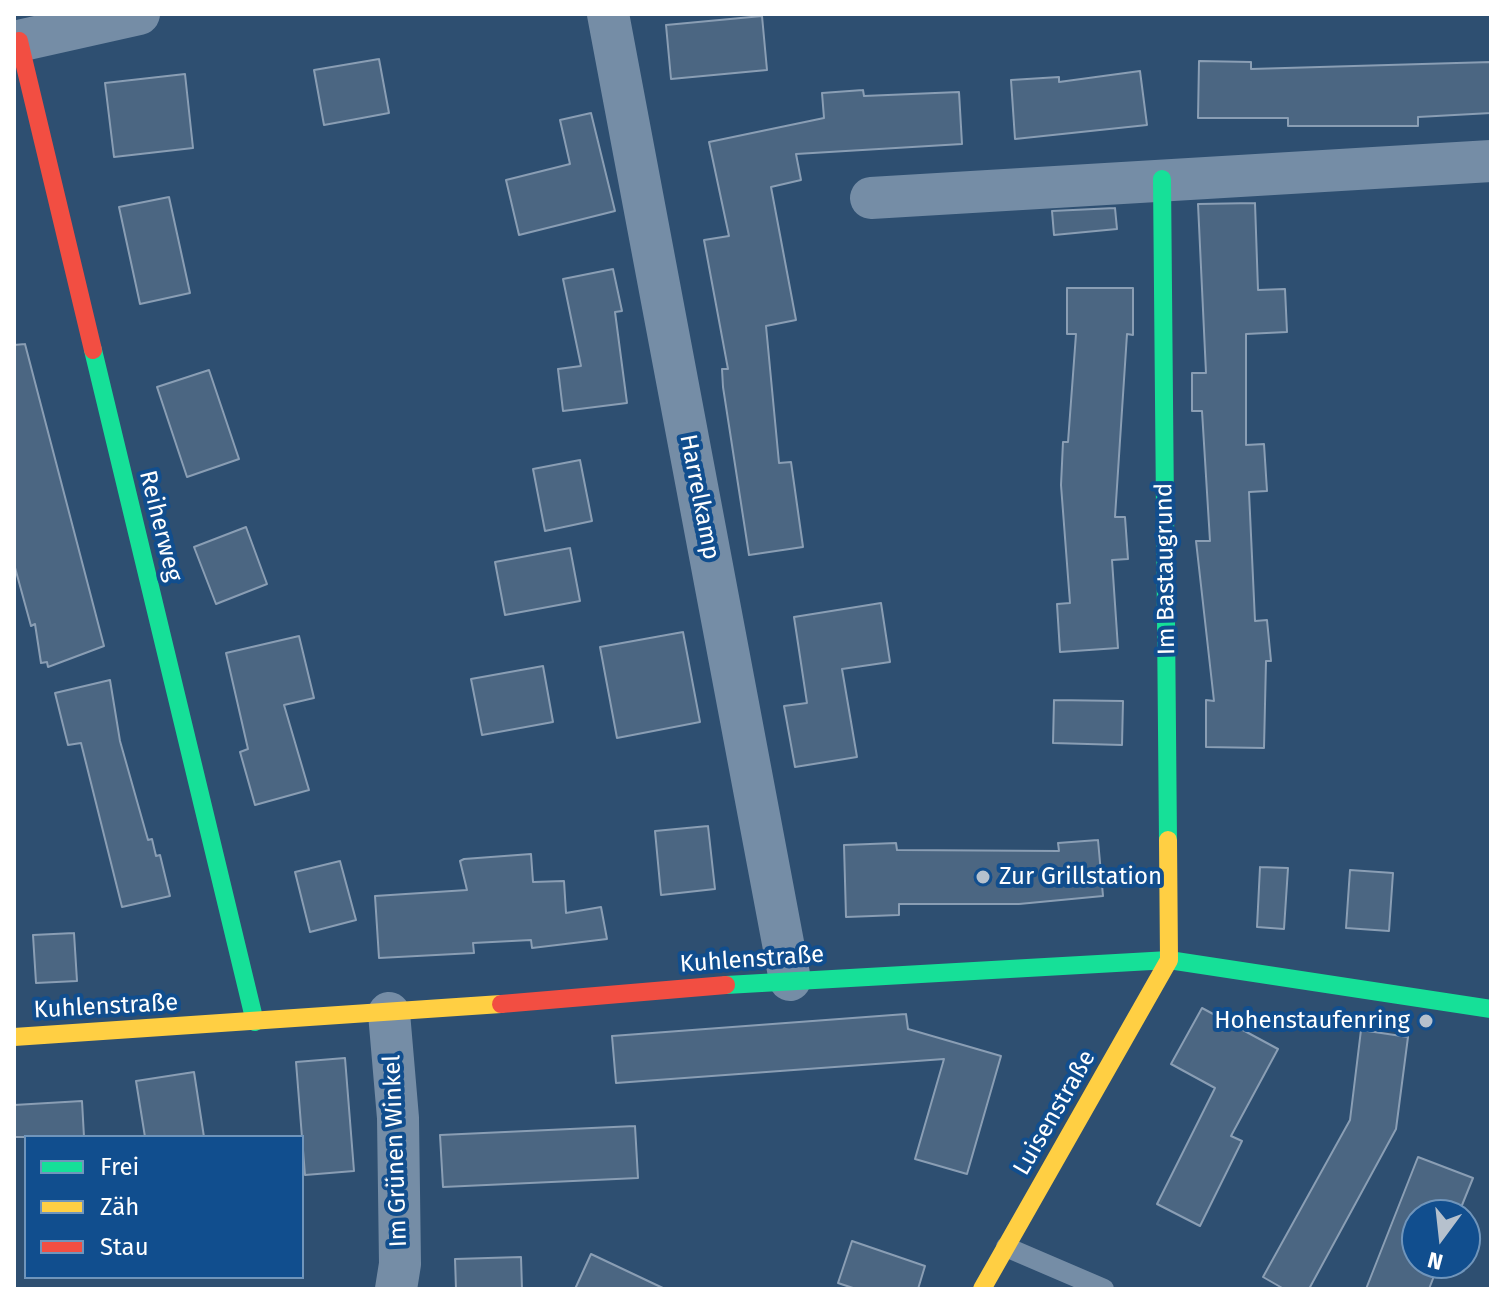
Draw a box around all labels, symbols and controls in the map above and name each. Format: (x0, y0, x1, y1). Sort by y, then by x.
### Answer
street label: Harrelkamp (673, 432, 725, 562)
street label: Reiherweg (132, 468, 188, 584)
street label: Im Bastaugrund (1150, 483, 1182, 655)
place label: Zur Grillstation (999, 863, 1162, 891)
marker: Zur Grillstation (974, 868, 992, 886)
street label: Kuhlenstraße (679, 941, 825, 979)
street label: Kuhlenstraße (33, 989, 179, 1025)
place label: Hohenstaufenring (1214, 1007, 1410, 1035)
marker: Hohenstaufenring (1417, 1012, 1435, 1030)
street label: Luisenstraße (1008, 1045, 1102, 1181)
street label: Im Grünen Winkel (378, 1054, 414, 1248)
legend (24, 1135, 304, 1279)
text: Frei (100, 1153, 139, 1181)
text: Zäh (100, 1193, 139, 1221)
north arrow (1401, 1199, 1481, 1279)
text: Stau (100, 1233, 149, 1261)
text: N (1425, 1246, 1446, 1276)

